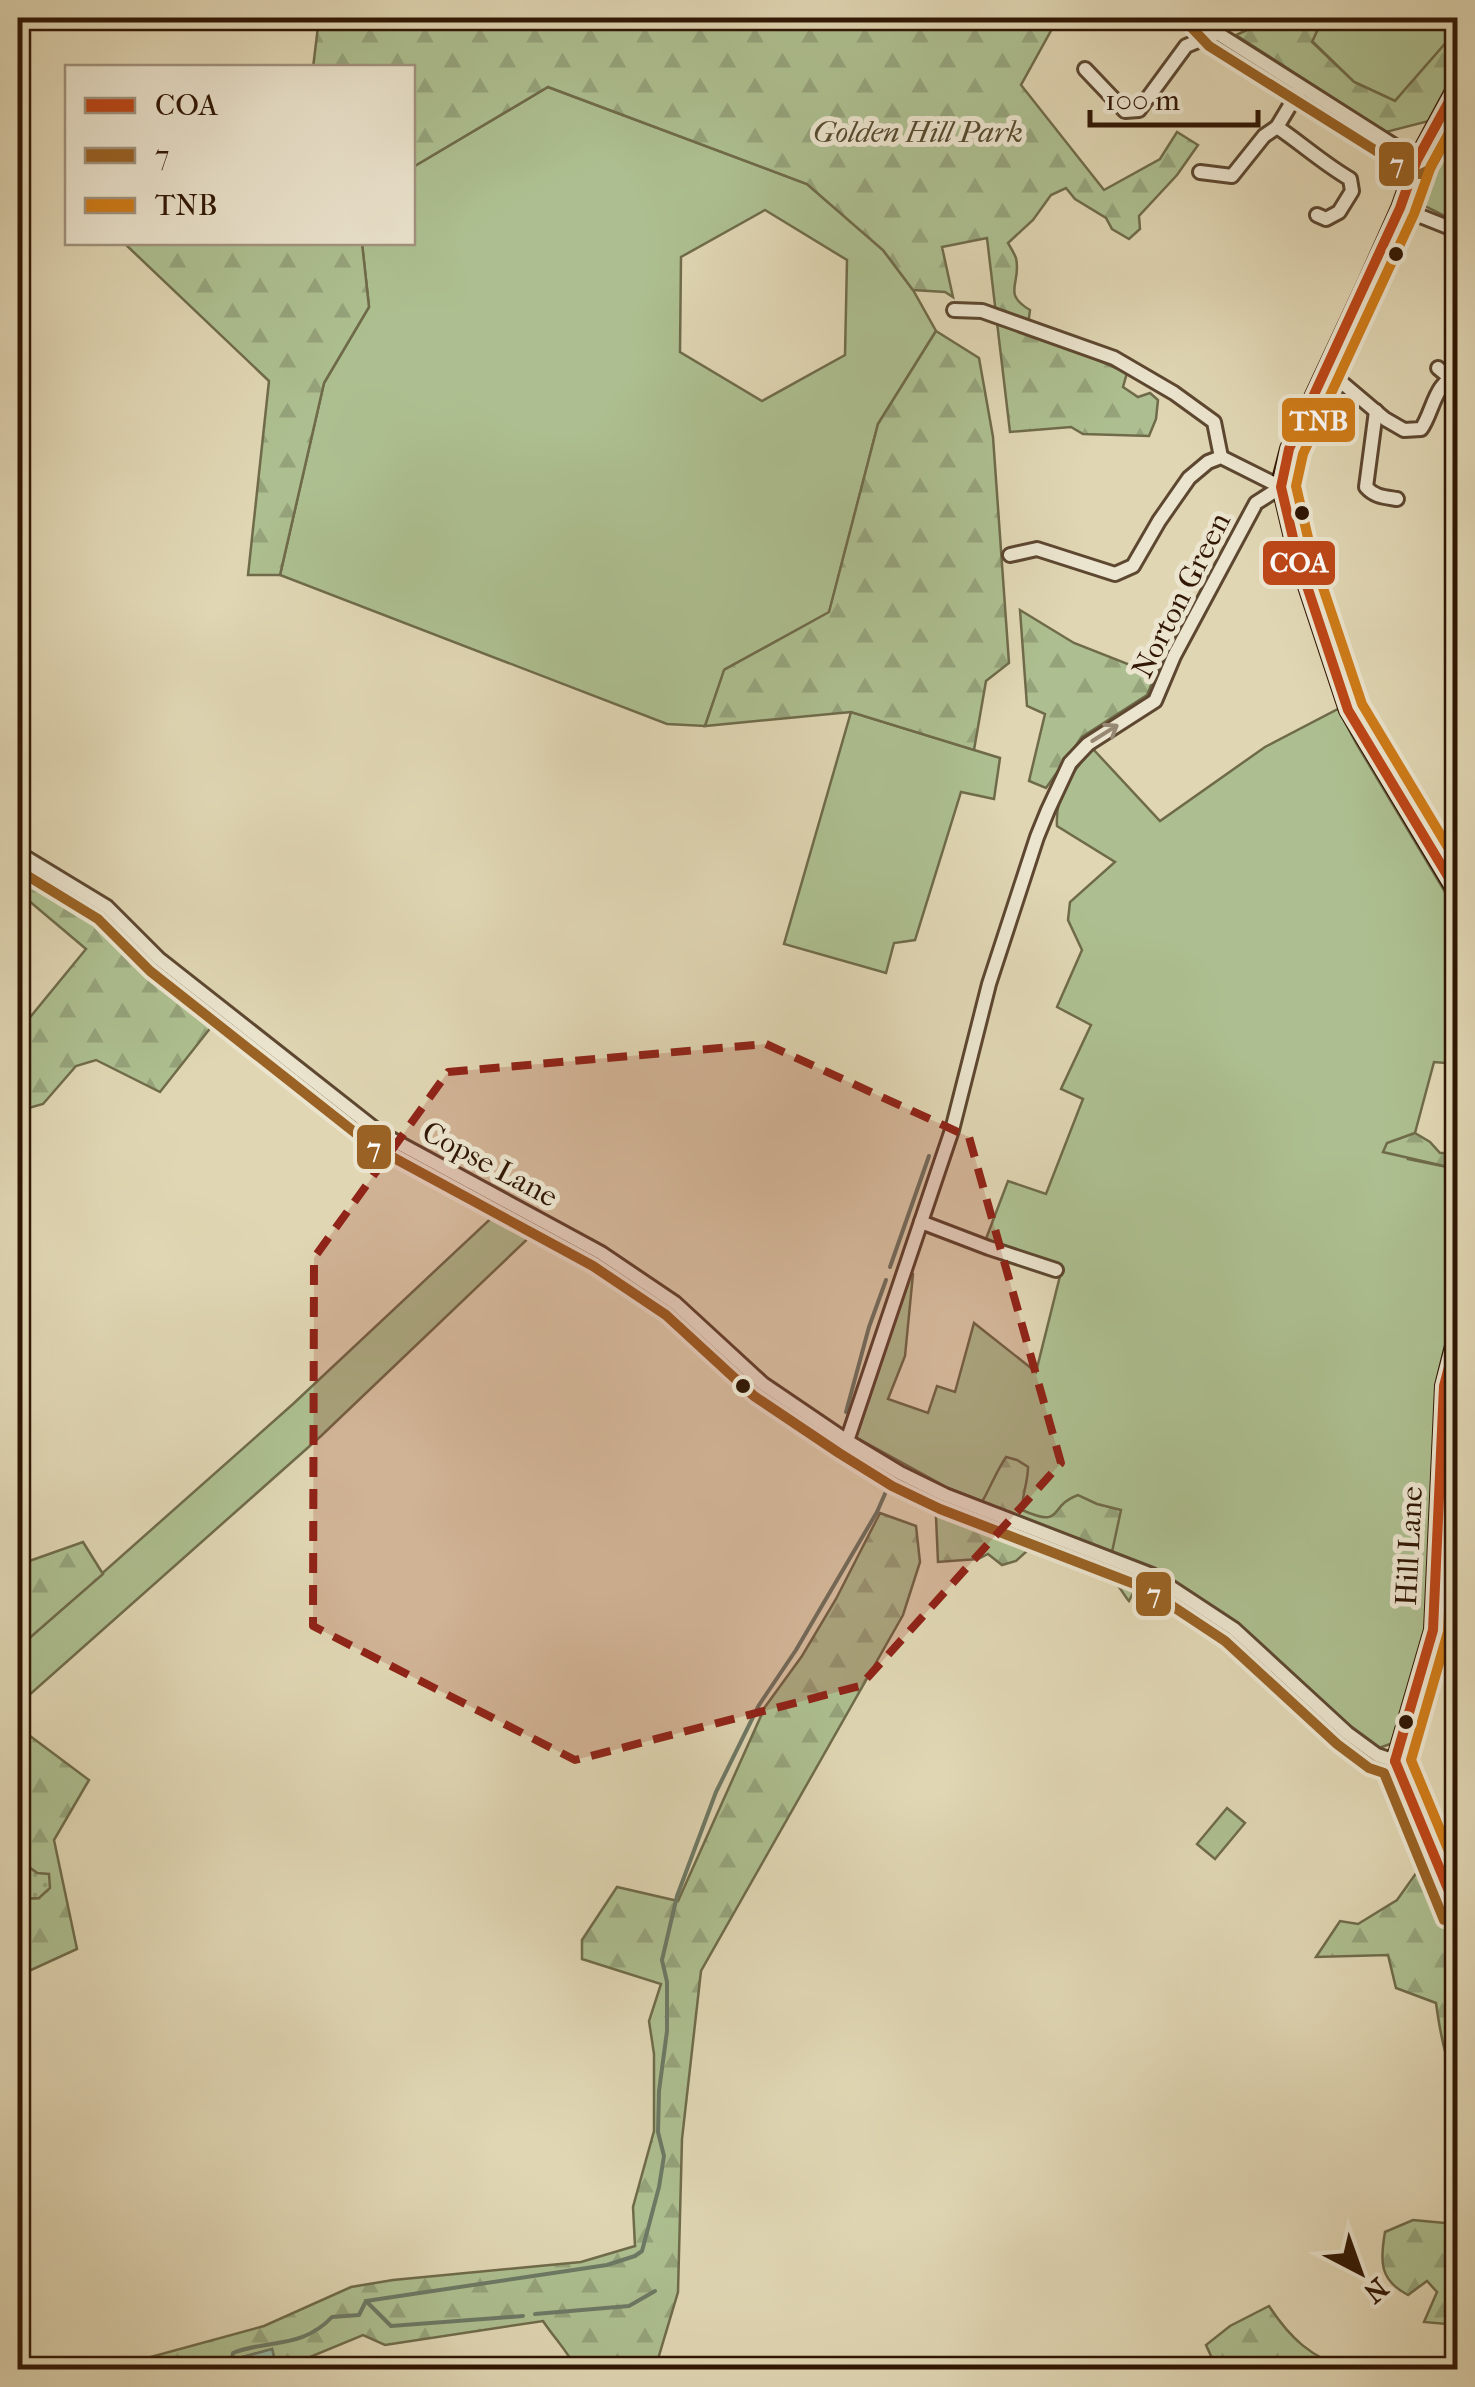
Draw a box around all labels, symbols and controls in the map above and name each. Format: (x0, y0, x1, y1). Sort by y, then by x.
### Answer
legend (65, 65, 415, 245)
scale bar (1090, 65, 1258, 127)
text: 100 m (1105, 83, 1180, 118)
text: COA (155, 88, 218, 123)
park label: Golden Hill Park (813, 115, 1023, 150)
text: 7 (155, 138, 169, 173)
line badge: 7 (1377, 140, 1416, 188)
text: 7 (1389, 147, 1404, 180)
text: TNB (155, 188, 218, 223)
unlabelled marker (1386, 244, 1406, 264)
line badge: TNB (1280, 396, 1357, 444)
text: TNB (1289, 404, 1348, 437)
unlabelled marker (1292, 503, 1312, 523)
street label: Norton Green (1125, 506, 1238, 684)
line badge: COA (1261, 539, 1337, 587)
text: COA (1270, 546, 1329, 579)
one-way arrow (1090, 723, 1119, 744)
street label: Copse Lane (416, 1114, 564, 1215)
line badge: 7 (355, 1123, 393, 1171)
text: 7 (366, 1131, 381, 1164)
unlabelled marker (733, 1376, 753, 1396)
street label: Hill Lane (1389, 1485, 1430, 1607)
line badge: 7 (1134, 1570, 1173, 1618)
text: 7 (1146, 1577, 1161, 1610)
unlabelled marker (1396, 1712, 1416, 1732)
north arrow (1310, 2222, 1410, 2322)
text: N (1357, 2271, 1395, 2310)

